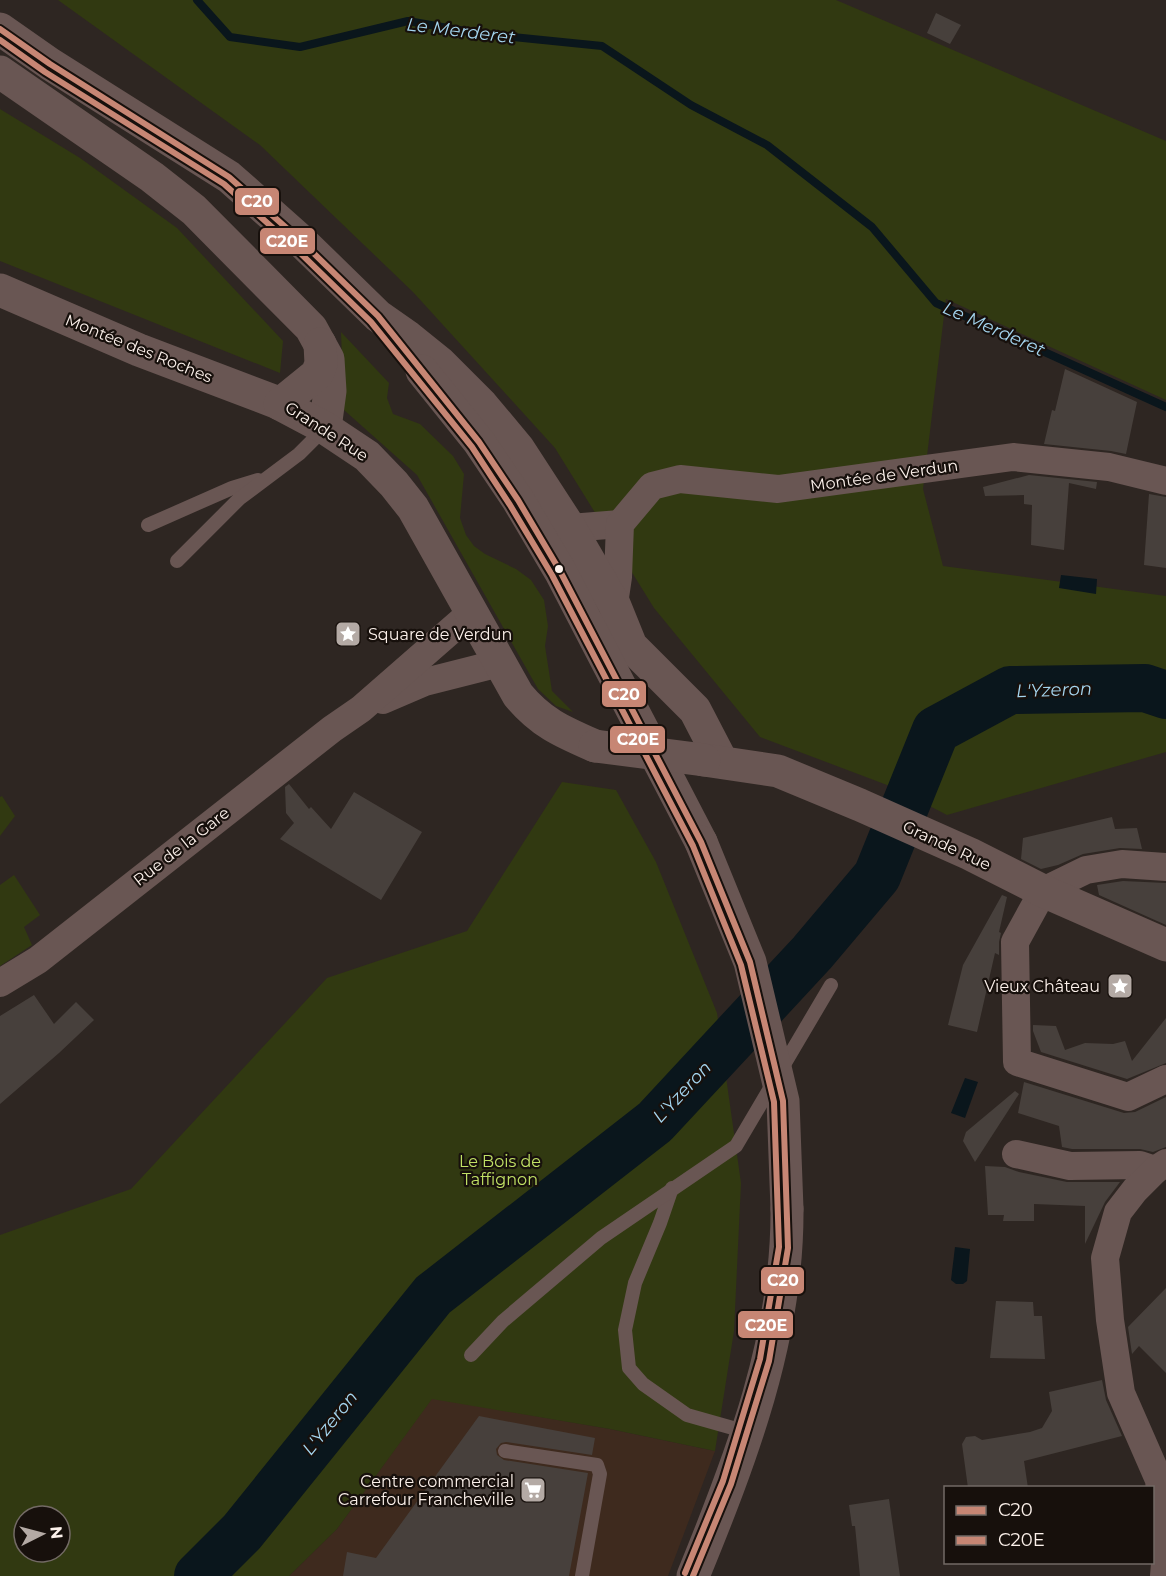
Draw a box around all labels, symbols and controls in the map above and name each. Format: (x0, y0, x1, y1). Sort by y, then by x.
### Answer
water label: Le Merderet (405, 13, 517, 49)
line badge: C20 (234, 187, 280, 216)
text: C20 (241, 192, 273, 211)
line badge: C20E (259, 227, 316, 255)
text: C20E (266, 232, 308, 251)
water label: Le Merderet (940, 297, 1049, 362)
street label: Montée des Roches (62, 310, 215, 387)
street label: Grande Rue (282, 398, 372, 465)
street label: Montée de Verdun (809, 456, 959, 495)
unlabelled marker (553, 563, 565, 575)
place icon: Square de Verdun (333, 619, 363, 649)
place label: Square de Verdun (368, 625, 512, 644)
water label: L'Yzeron (1016, 678, 1092, 702)
line badge: C20 (601, 680, 647, 708)
text: C20 (608, 685, 640, 704)
line badge: C20E (609, 725, 666, 754)
text: C20E (617, 730, 659, 749)
street label: Rue de la Gare (130, 803, 233, 890)
street label: Grande Rue (900, 817, 994, 874)
place icon: Vieux Château (1105, 971, 1135, 1001)
place label: Vieux Château (984, 977, 1100, 996)
water label: L'Yzeron (648, 1057, 716, 1127)
park label: Le Bois de Taffignon (459, 1152, 541, 1189)
line badge: C20 (760, 1266, 805, 1295)
text: C20 (767, 1271, 799, 1290)
line badge: C20E (737, 1310, 794, 1339)
text: C20E (745, 1316, 787, 1335)
water label: L'Yzeron (298, 1387, 362, 1459)
place label: Centre commercial Carrefour Francheville (338, 1472, 514, 1509)
supermarket icon: Centre commercial Carrefour Francheville (518, 1475, 548, 1505)
legend (944, 1486, 1154, 1564)
text: C20 (998, 1499, 1033, 1521)
north arrow (12, 1504, 72, 1564)
text: N (46, 1525, 67, 1540)
text: C20E (998, 1529, 1045, 1551)

